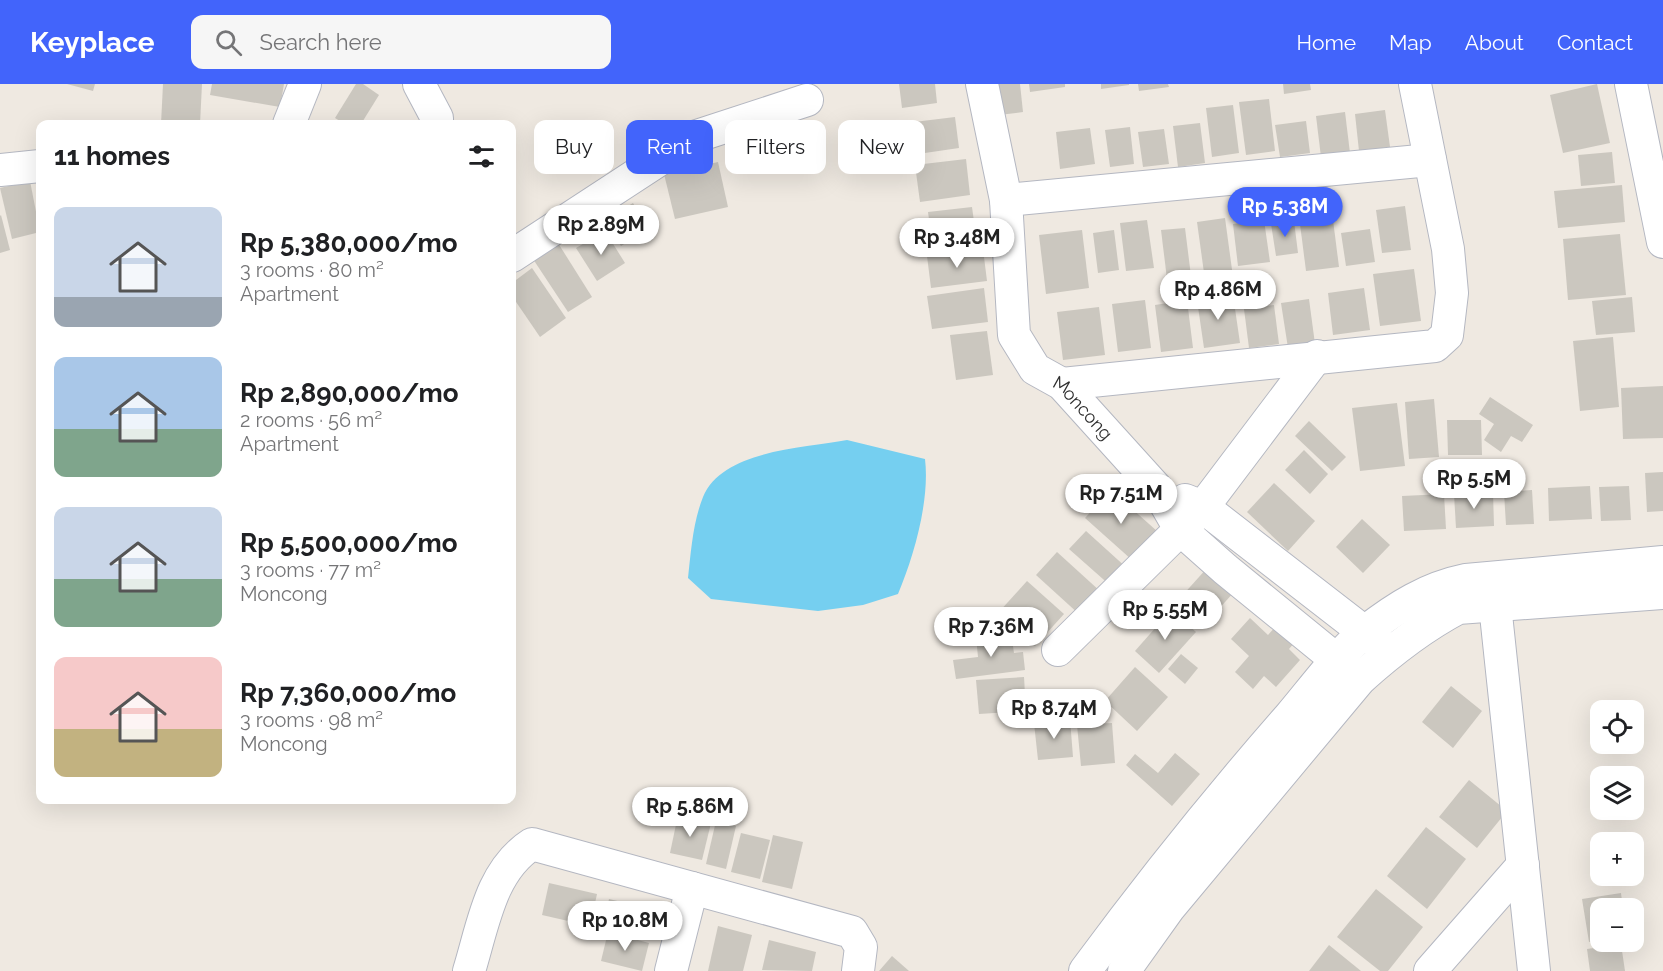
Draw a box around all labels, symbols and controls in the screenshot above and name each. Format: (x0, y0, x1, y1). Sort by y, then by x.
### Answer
search box (191, 15, 611, 69)
text: Keyplace (30, 26, 155, 59)
icon: search (212, 26, 245, 59)
text: Search here (260, 29, 382, 55)
text: Home (1297, 30, 1356, 55)
text: Map (1389, 30, 1432, 55)
text: About (1465, 30, 1524, 55)
text: Contact (1557, 30, 1633, 55)
chip: Buy (534, 120, 614, 174)
chip: Rent (626, 120, 713, 174)
chip: Filters (725, 120, 826, 174)
chip: New (838, 120, 925, 174)
icon: filters (465, 140, 498, 173)
text: 11 homes (54, 141, 170, 171)
pin: Rp 5.38M (1223, 187, 1347, 238)
text: Rp 5.38M (1242, 194, 1328, 218)
pin: Rp 2.89M (539, 205, 663, 256)
text: Rp 2.89M (557, 212, 645, 236)
pin: Rp 3.48M (895, 218, 1019, 269)
text: Rp 3.48M (913, 225, 1001, 249)
text: Rp 5,380,000/mo (240, 228, 457, 258)
icon: home (102, 231, 174, 303)
text: 3 rooms · 80 m² (240, 258, 384, 282)
pin: Rp 4.86M (1156, 270, 1280, 321)
text: Rp 4.86M (1174, 277, 1262, 301)
text: Apartment (240, 282, 339, 306)
street label: Moncong (1050, 371, 1117, 444)
text: Rp 2,890,000/mo (240, 378, 458, 408)
icon: home (102, 381, 174, 453)
text: 2 rooms · 56 m² (240, 408, 382, 432)
text: Apartment (240, 432, 339, 456)
pin: Rp 5.5M (1419, 459, 1529, 510)
text: Rp 5.5M (1437, 466, 1511, 490)
pin: Rp 7.51M (1059, 474, 1183, 525)
text: Rp 7.51M (1079, 481, 1163, 505)
text: Rp 5,500,000/mo (240, 528, 458, 558)
icon: home (102, 531, 174, 603)
text: 3 rooms · 77 m² (240, 558, 381, 582)
text: Moncong (240, 582, 328, 606)
pin: Rp 5.55M (1103, 590, 1227, 641)
text: Rp 5.55M (1122, 597, 1208, 621)
pin: Rp 7.36M (929, 607, 1053, 658)
text: Rp 7.36M (948, 614, 1034, 638)
text: Rp 7,360,000/mo (240, 678, 456, 708)
icon: home (102, 681, 174, 753)
pin: Rp 8.74M (992, 689, 1116, 740)
text: Rp 8.74M (1011, 696, 1097, 720)
map controls (1590, 700, 1644, 952)
button: locate (1590, 700, 1644, 754)
text: 3 rooms · 98 m² (240, 708, 383, 732)
text: Moncong (240, 732, 328, 756)
button: layers (1590, 766, 1644, 820)
pin: Rp 5.86M (628, 787, 752, 838)
text: Rp 5.86M (646, 794, 734, 818)
button: + (1590, 832, 1644, 886)
button: − (1590, 898, 1644, 952)
pin: Rp 10.8M (563, 901, 687, 952)
text: Rp 10.8M (582, 908, 668, 932)

